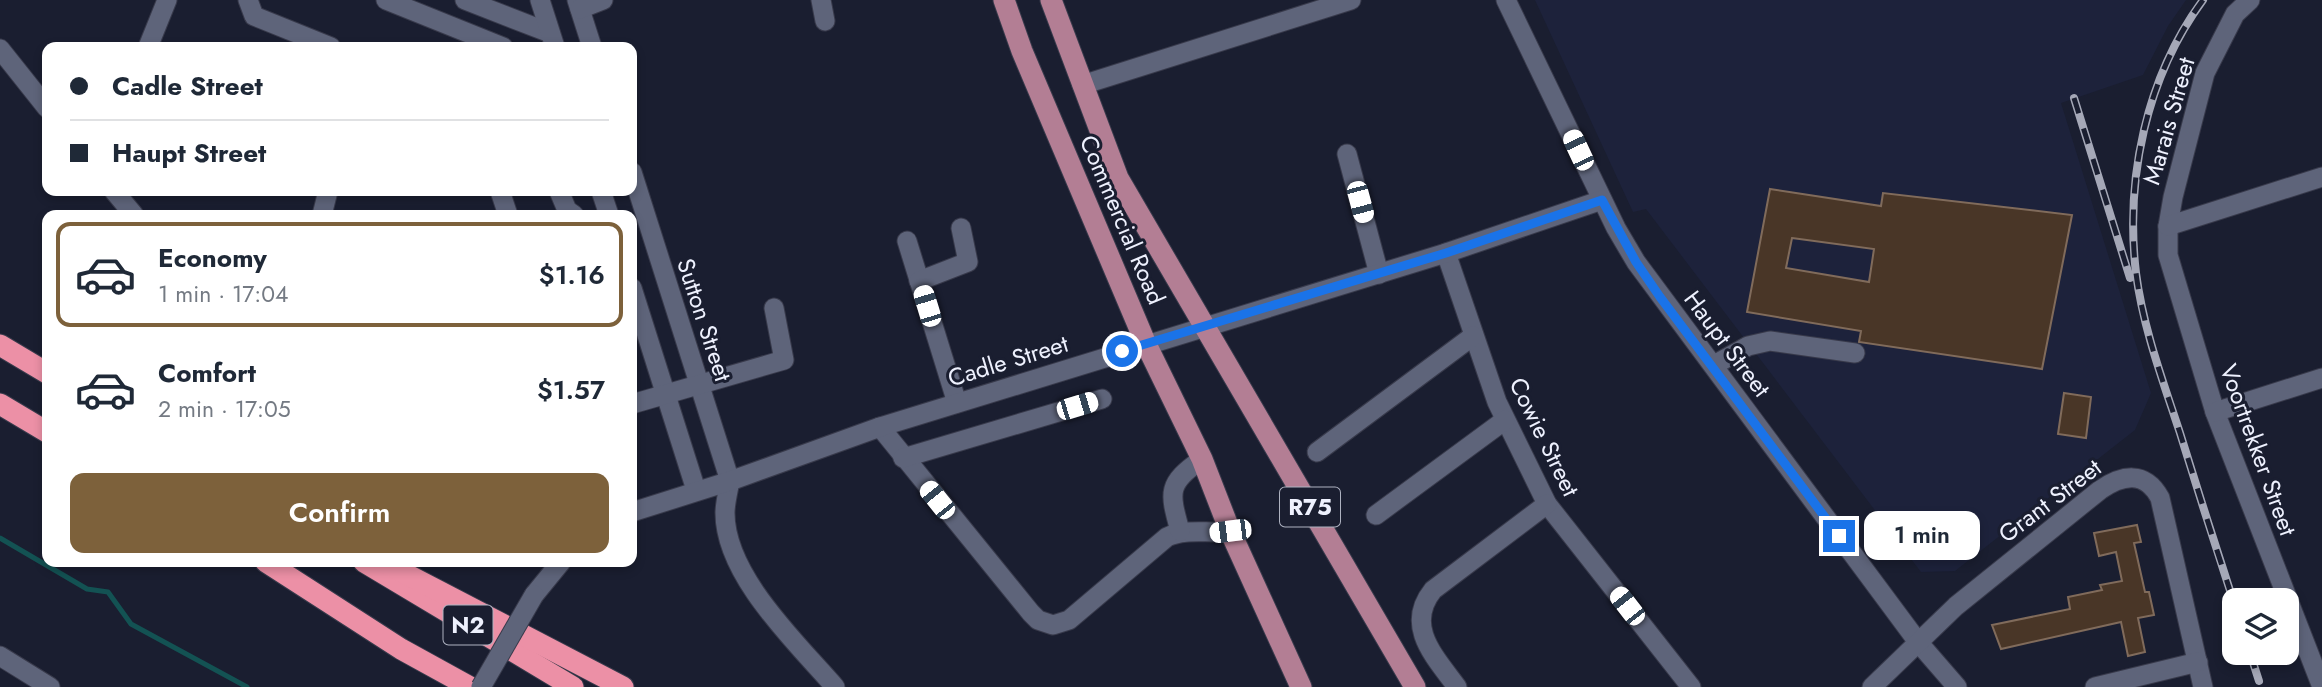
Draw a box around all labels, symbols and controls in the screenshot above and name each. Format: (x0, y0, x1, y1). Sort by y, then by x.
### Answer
street label: Marais Street (2134, 53, 2203, 189)
text: Cadle Street (112, 67, 263, 105)
car (1560, 127, 1597, 173)
street label: Commercial Road (1071, 130, 1174, 310)
text: Haupt Street (112, 134, 266, 172)
car (1345, 179, 1376, 225)
text: Economy (158, 239, 267, 277)
icon: car (74, 243, 137, 306)
street label: Sutton Street (668, 254, 741, 386)
text: $1.16 (539, 256, 605, 294)
text: 1 min · 17:04 (158, 277, 288, 311)
car (911, 283, 944, 329)
street label: Haupt Street (1676, 283, 1779, 404)
street label: Cadle Street (943, 326, 1072, 395)
route start (1106, 335, 1138, 367)
text: Comfort (158, 354, 256, 392)
icon: car (74, 358, 137, 421)
street label: Voortrekker Street (2211, 359, 2306, 541)
text: $1.57 (537, 371, 605, 409)
street label: Cowie Street (1501, 371, 1588, 502)
car (1054, 390, 1101, 422)
text: 2 min · 17:05 (158, 392, 291, 426)
street label: Grant Street (1991, 450, 2109, 551)
button: Confirm (70, 473, 609, 553)
car (916, 477, 959, 523)
road number: R75 (1280, 488, 1340, 526)
callout: 1 min (1864, 512, 1979, 560)
car (1208, 518, 1253, 544)
text: 1 min (1894, 518, 1950, 552)
route end (1823, 520, 1855, 552)
car (1606, 583, 1649, 629)
map controls (2222, 588, 2299, 665)
button: layers (2222, 588, 2299, 665)
road number: N2 (444, 606, 492, 645)

